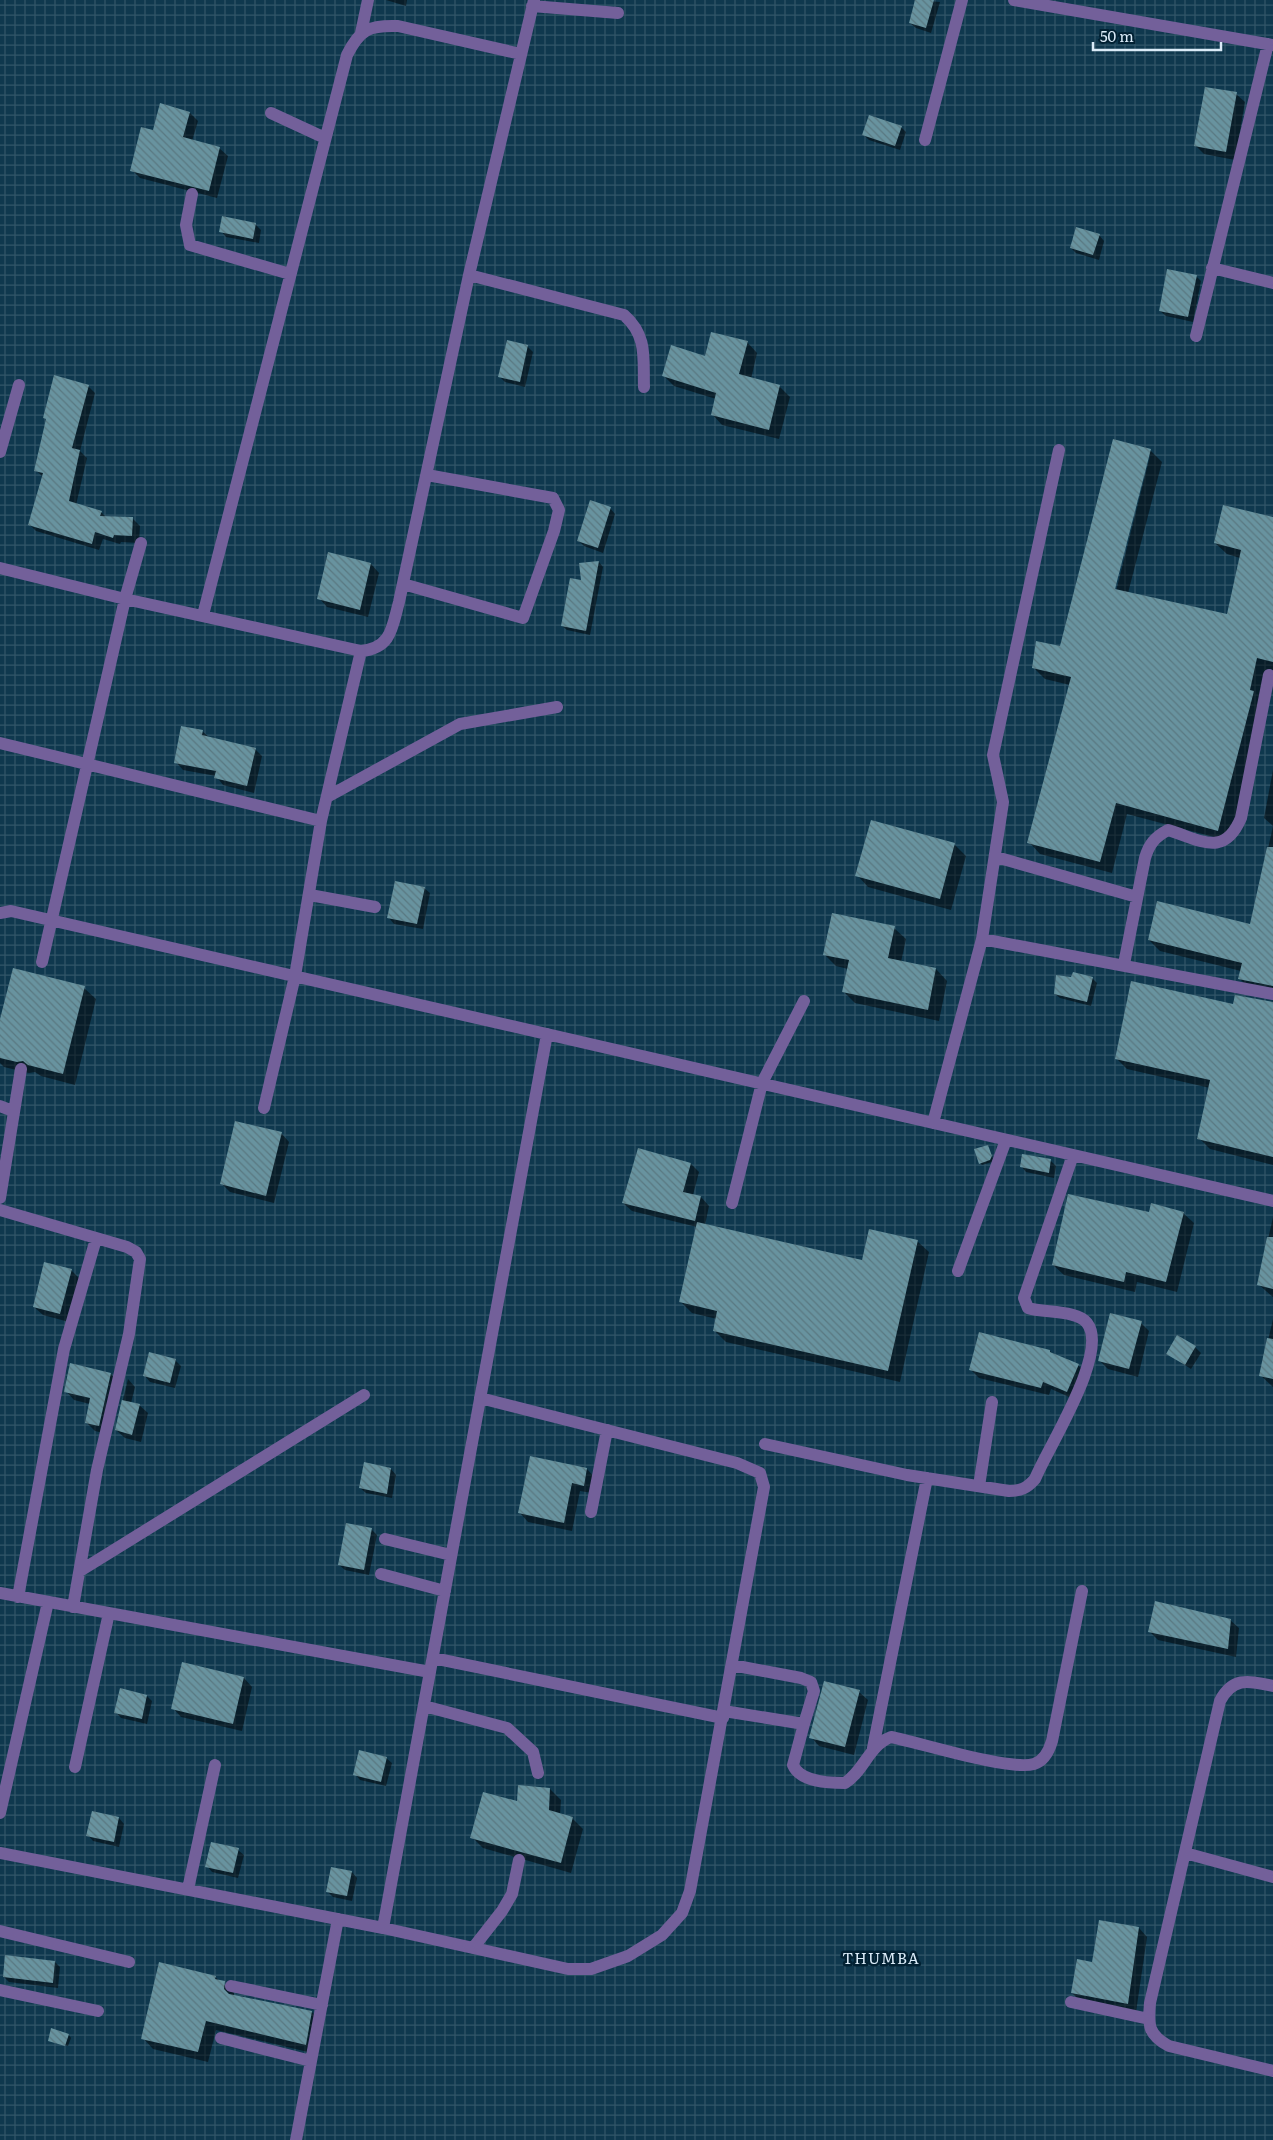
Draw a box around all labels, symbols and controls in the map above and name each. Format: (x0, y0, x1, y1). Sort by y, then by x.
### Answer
scale bar (1093, 20, 1220, 52)
text: 50 m (1100, 24, 1134, 47)
district label: THUMBA (842, 1946, 920, 1969)

